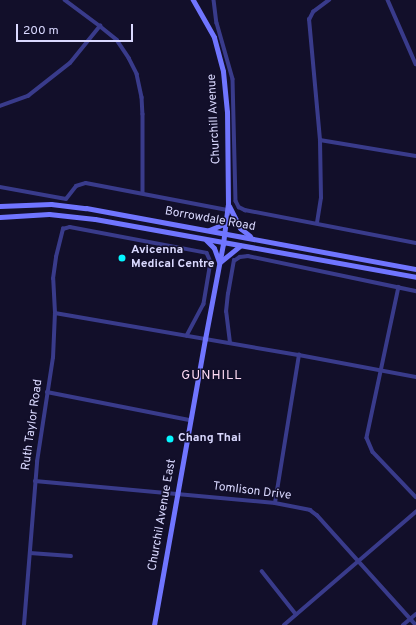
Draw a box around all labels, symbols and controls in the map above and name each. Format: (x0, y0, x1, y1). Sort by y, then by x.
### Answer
scale bar (18, 16, 135, 42)
text: 200 m (23, 23, 59, 39)
street label: Churchill Avenue (205, 73, 225, 165)
street label: Borrowdale Road (164, 205, 256, 235)
place label: Avicenna Medical Centre (131, 244, 214, 272)
marker: Avicenna Medical Centre (116, 252, 128, 264)
district label: GUNHILL (181, 368, 243, 384)
street label: Ruth Taylor Road (19, 378, 47, 472)
place label: Chang Thai (178, 432, 241, 446)
marker: Chang Thai (165, 434, 175, 444)
street label: Churchil Avenue East (146, 458, 180, 572)
street label: Tomlison Drive (212, 480, 292, 504)

